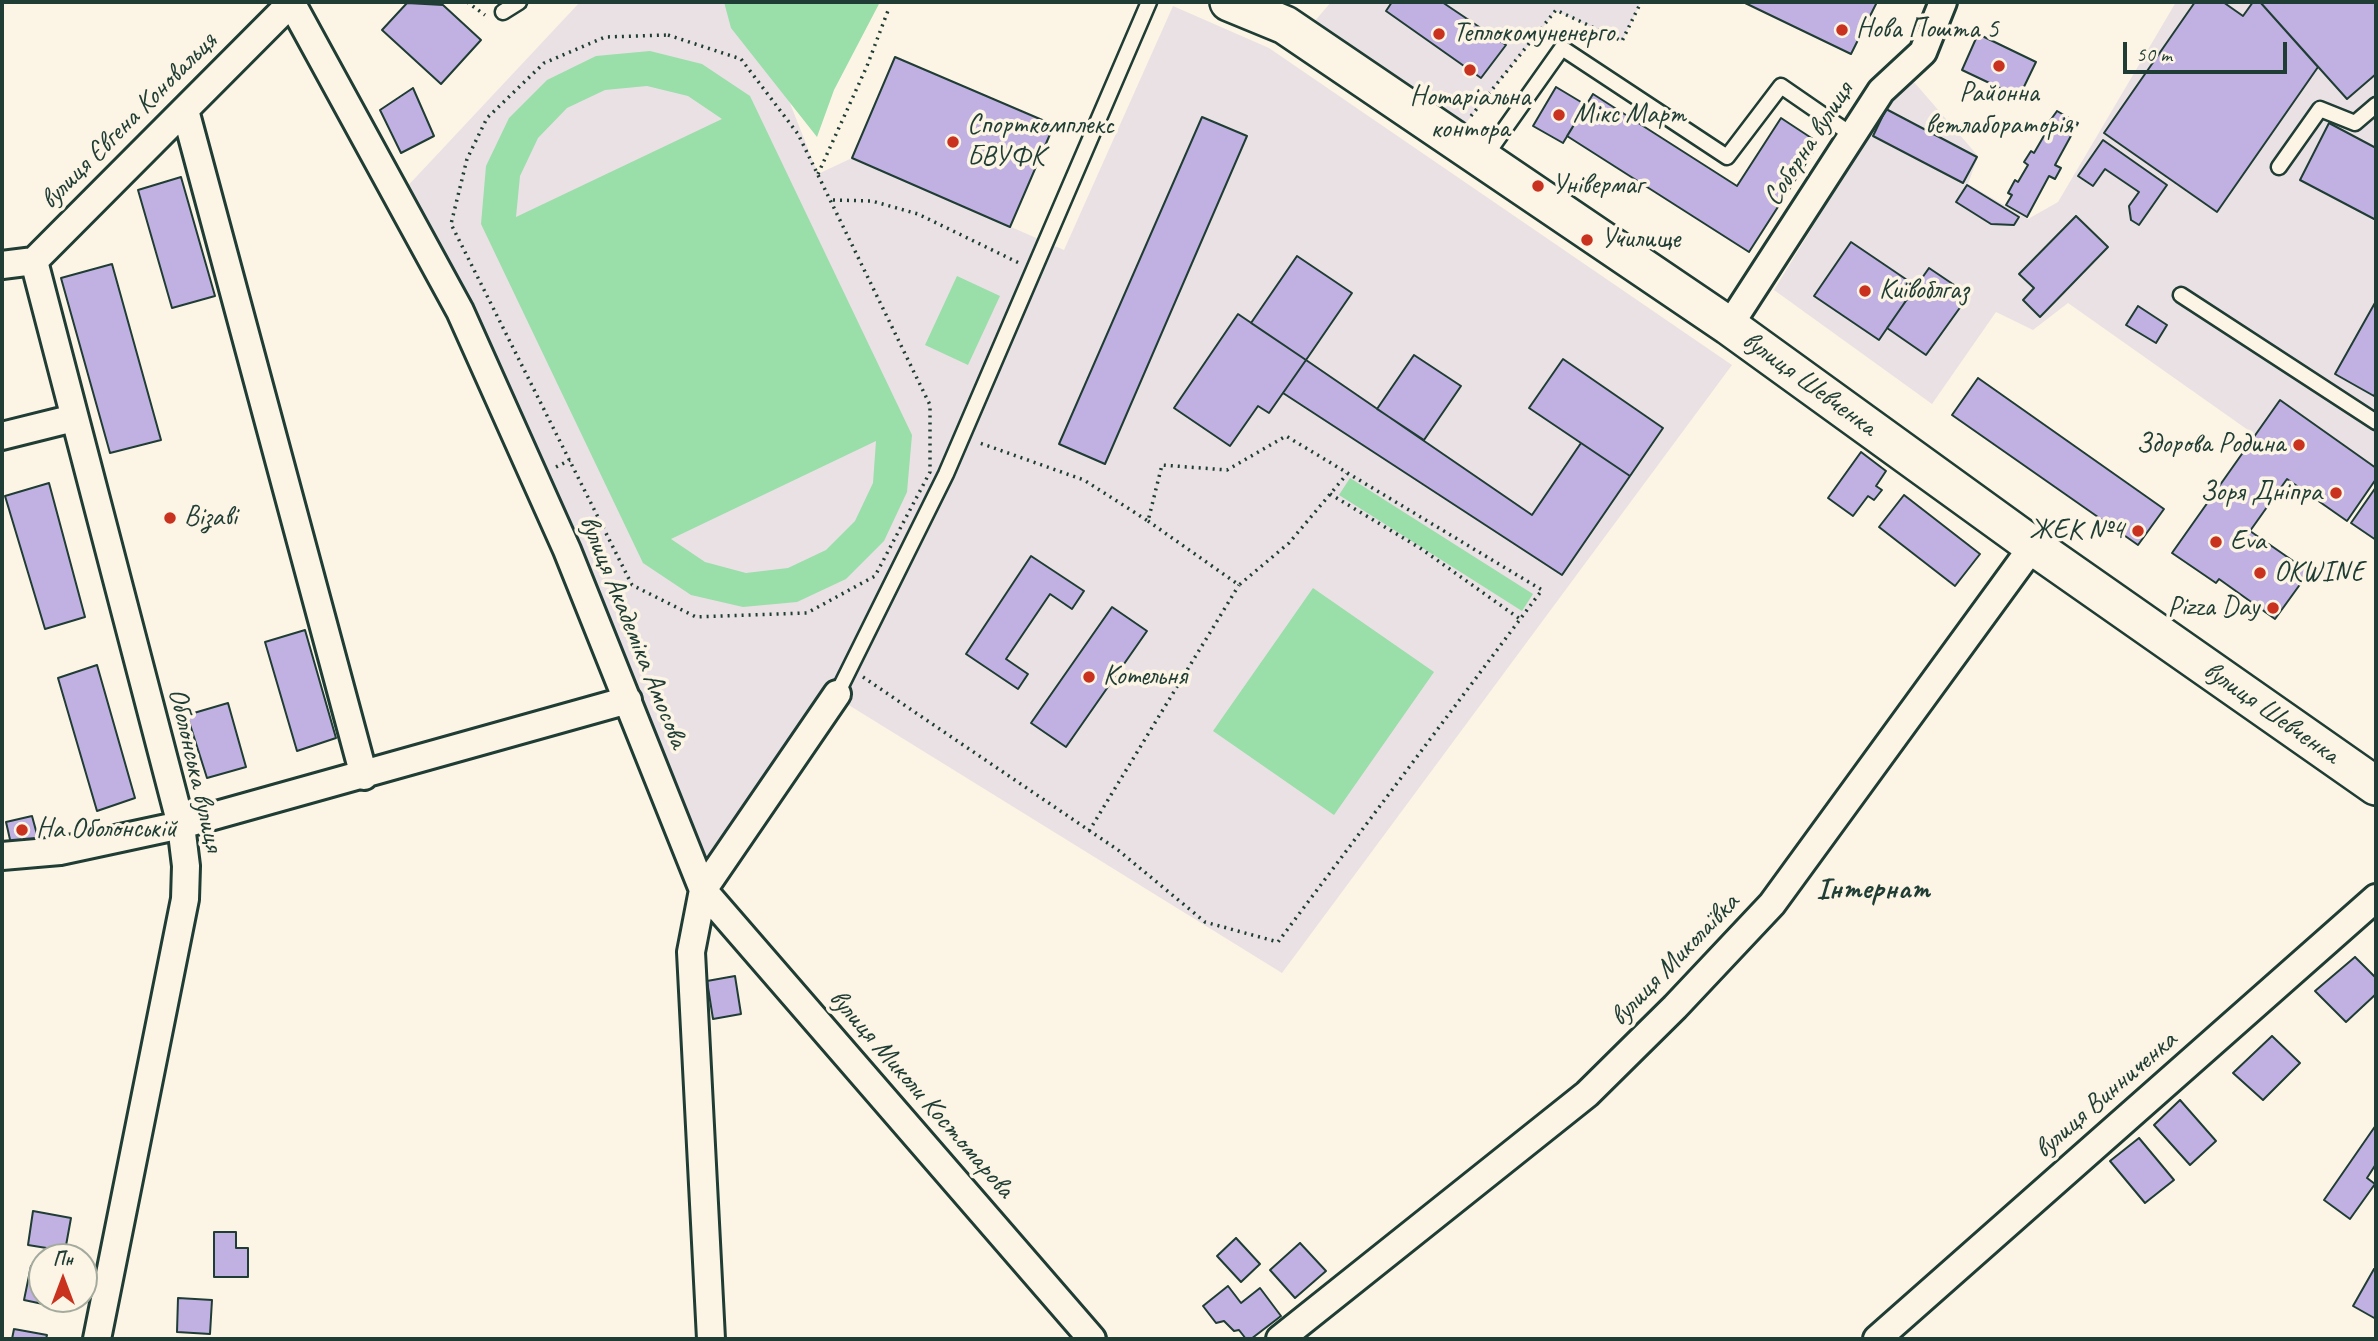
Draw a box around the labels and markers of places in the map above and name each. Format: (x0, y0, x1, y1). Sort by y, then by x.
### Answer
place label: Нова Пошта 5 (1856, 13, 1999, 47)
place label: Теплокомуненерго (1453, 17, 1614, 51)
marker: Нова Пошта 5 (1834, 22, 1850, 38)
marker: Теплокомуненерго (1431, 26, 1447, 42)
marker: Районна ветлабораторія (1991, 58, 2007, 74)
marker: Нотаріальна контора (1462, 62, 1478, 78)
place label: Районна ветлабораторія (1925, 77, 2073, 143)
place label: Нотаріальна контора (1410, 81, 1530, 147)
place label: Мікс Март (1573, 98, 1686, 132)
marker: Мікс Март (1551, 107, 1567, 123)
place label: Спорткомплекс БВУФК (967, 109, 1114, 175)
marker: Спорткомплекс БВУФК (945, 134, 961, 150)
place label: Універмаг (1552, 169, 1643, 203)
marker: Універмаг (1530, 178, 1546, 194)
place label: Училище (1601, 223, 1680, 257)
marker: Училище (1579, 232, 1595, 248)
place label: Київоблгаз (1879, 274, 1969, 308)
marker: Київоблгаз (1857, 283, 1873, 299)
place label: Здорова Родина (2136, 428, 2285, 462)
marker: Здорова Родина (2291, 437, 2307, 453)
place label: Зоря Дніпра (2200, 476, 2322, 510)
marker: Зоря Дніпра (2328, 485, 2344, 501)
place label: Візаві (184, 501, 237, 535)
marker: Візаві (162, 510, 178, 526)
place label: ЖЕК №4 (2029, 514, 2124, 548)
marker: ЖЕК №4 (2130, 523, 2146, 539)
place label: Eva (2230, 525, 2266, 559)
marker: Eva (2208, 534, 2224, 550)
place label: OKWINE (2274, 556, 2364, 590)
marker: OKWINE (2252, 565, 2268, 581)
place label: Pizza Day (2167, 591, 2259, 625)
marker: Pizza Day (2265, 600, 2281, 616)
place label: Котельня (1103, 660, 1187, 694)
marker: Котельня (1081, 669, 1097, 685)
place label: На Оболонській (36, 813, 177, 847)
marker: На Оболонській (14, 822, 30, 838)

